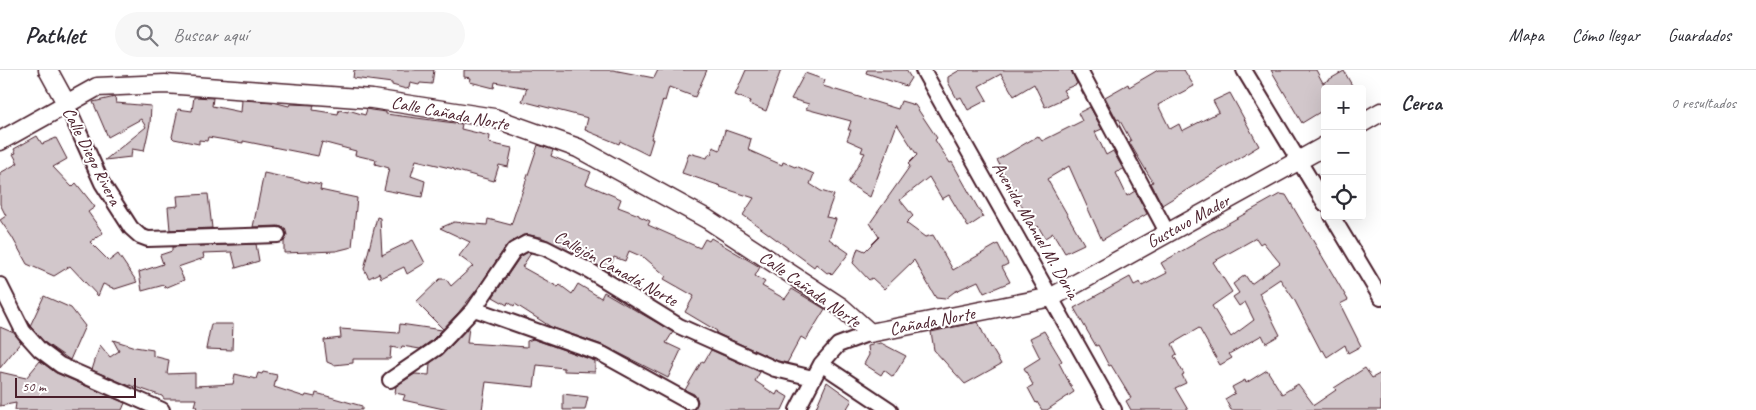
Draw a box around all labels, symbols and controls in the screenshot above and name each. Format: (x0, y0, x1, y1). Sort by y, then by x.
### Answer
search box (115, 12, 465, 57)
text: Pathlet (25, 20, 85, 50)
icon: search (133, 21, 161, 49)
text: Buscar aquí (173, 23, 248, 47)
text: Mapa (1509, 24, 1544, 46)
text: Cómo llegar (1572, 24, 1640, 46)
text: Guardados (1668, 24, 1731, 46)
map controls (1321, 85, 1366, 220)
button: + (1321, 85, 1366, 130)
text: Cerca (1401, 90, 1442, 116)
street label: Calle Cañada Norte (390, 91, 512, 135)
text: 0 resultados (1671, 93, 1736, 113)
street label: Calle Diego Rivera (58, 103, 127, 210)
button: − (1321, 130, 1366, 175)
street label: Avenida Manuel M. Doria (988, 157, 1085, 304)
button: locate (1321, 175, 1366, 220)
street label: Gustavo Mader (1143, 188, 1235, 253)
street label: Callejón Canadá Norte (551, 225, 682, 311)
street label: Calle Cañada Norte (755, 246, 866, 333)
street label: Cañada Norte (887, 302, 978, 340)
scale bar (15, 375, 136, 398)
text: 50 m (22, 378, 46, 395)

